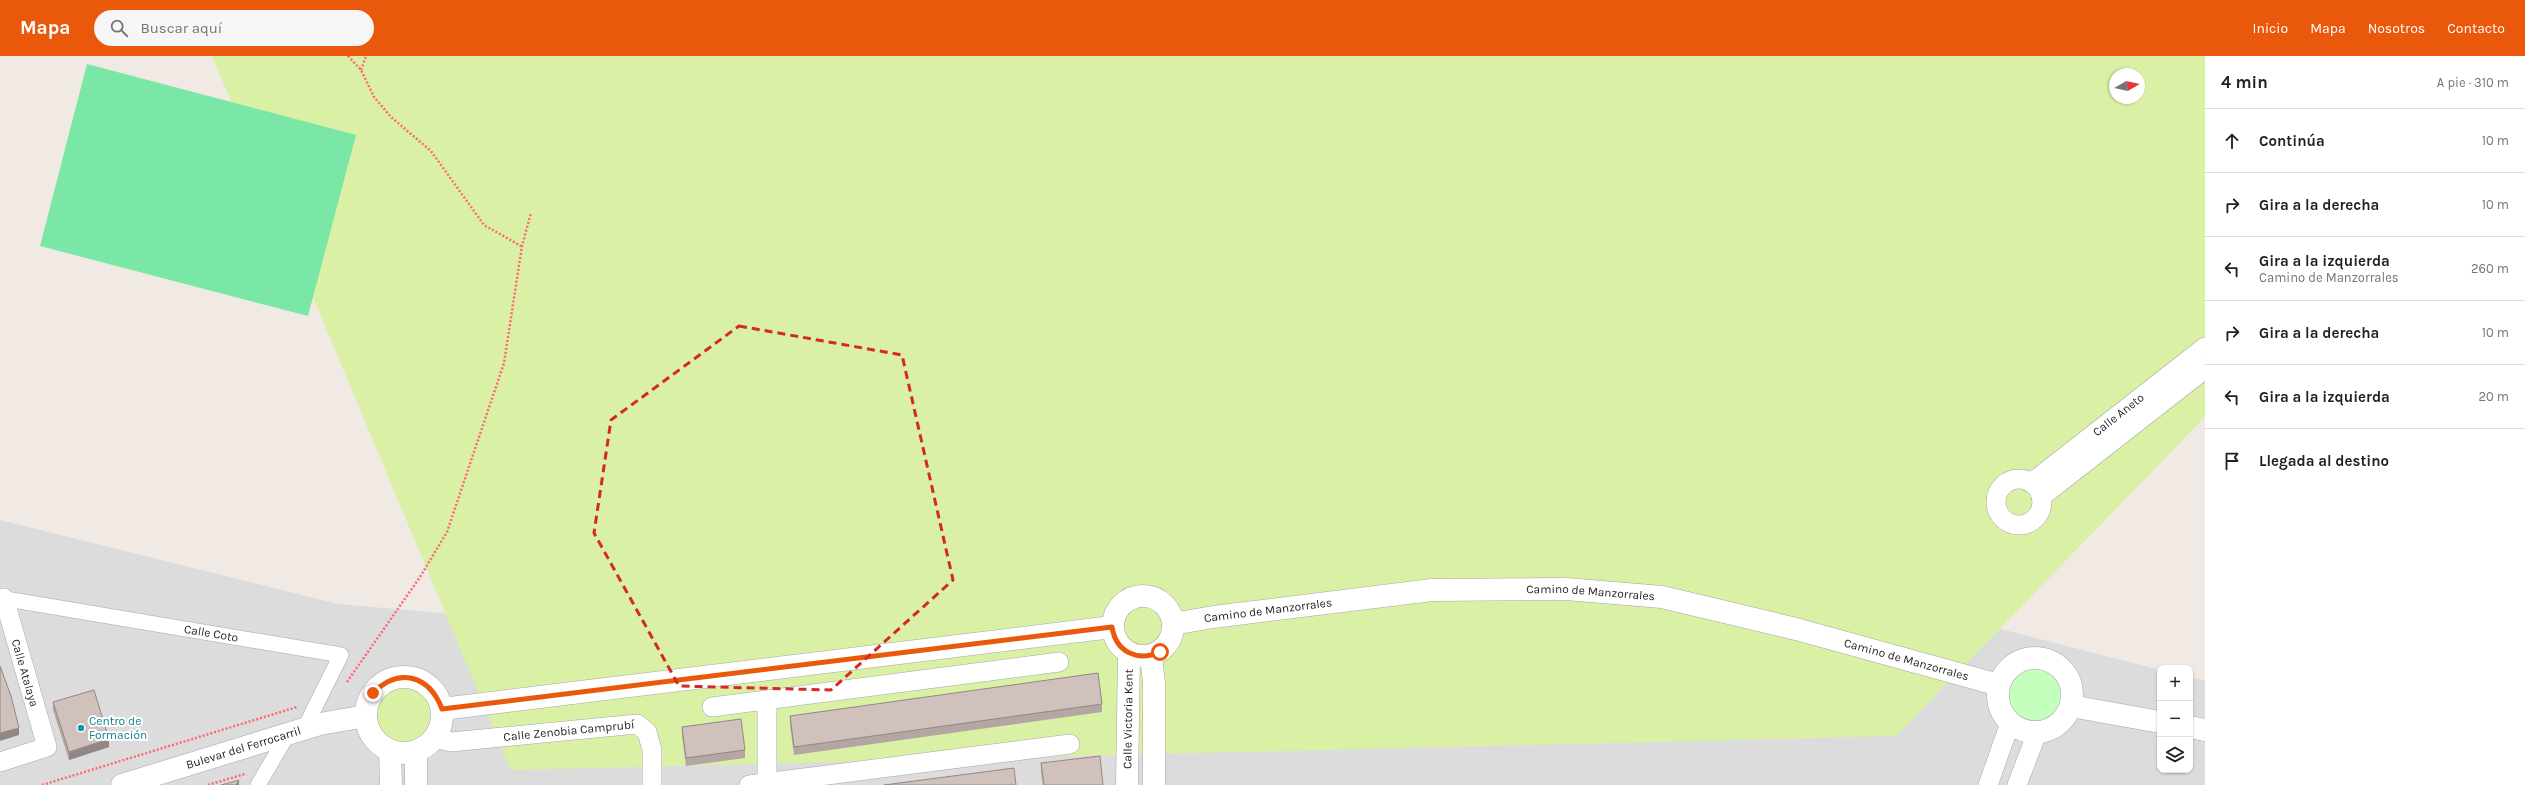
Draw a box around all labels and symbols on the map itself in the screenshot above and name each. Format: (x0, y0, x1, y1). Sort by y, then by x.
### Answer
north arrow (2109, 68, 2145, 104)
street label: Calle Aneto (2090, 390, 2147, 439)
street label: Camino de Manzorrales (1526, 582, 1656, 603)
street label: Camino de Manzorrales (1203, 595, 1333, 625)
street label: Calle Coto (183, 622, 239, 645)
street label: Camino de Manzorrales (1842, 636, 1971, 683)
street label: Calle Atalaya (9, 637, 41, 709)
route start (1151, 643, 1169, 661)
street label: Calle Victoria Kent (1120, 668, 1136, 769)
route end (364, 684, 382, 702)
place label: Centro de Formación (89, 714, 147, 742)
street label: Calle Zenobia Camprubí (503, 717, 636, 744)
marker: Centro de Formación (76, 723, 86, 733)
street label: Bulevar del Ferrocarril (184, 723, 303, 772)

